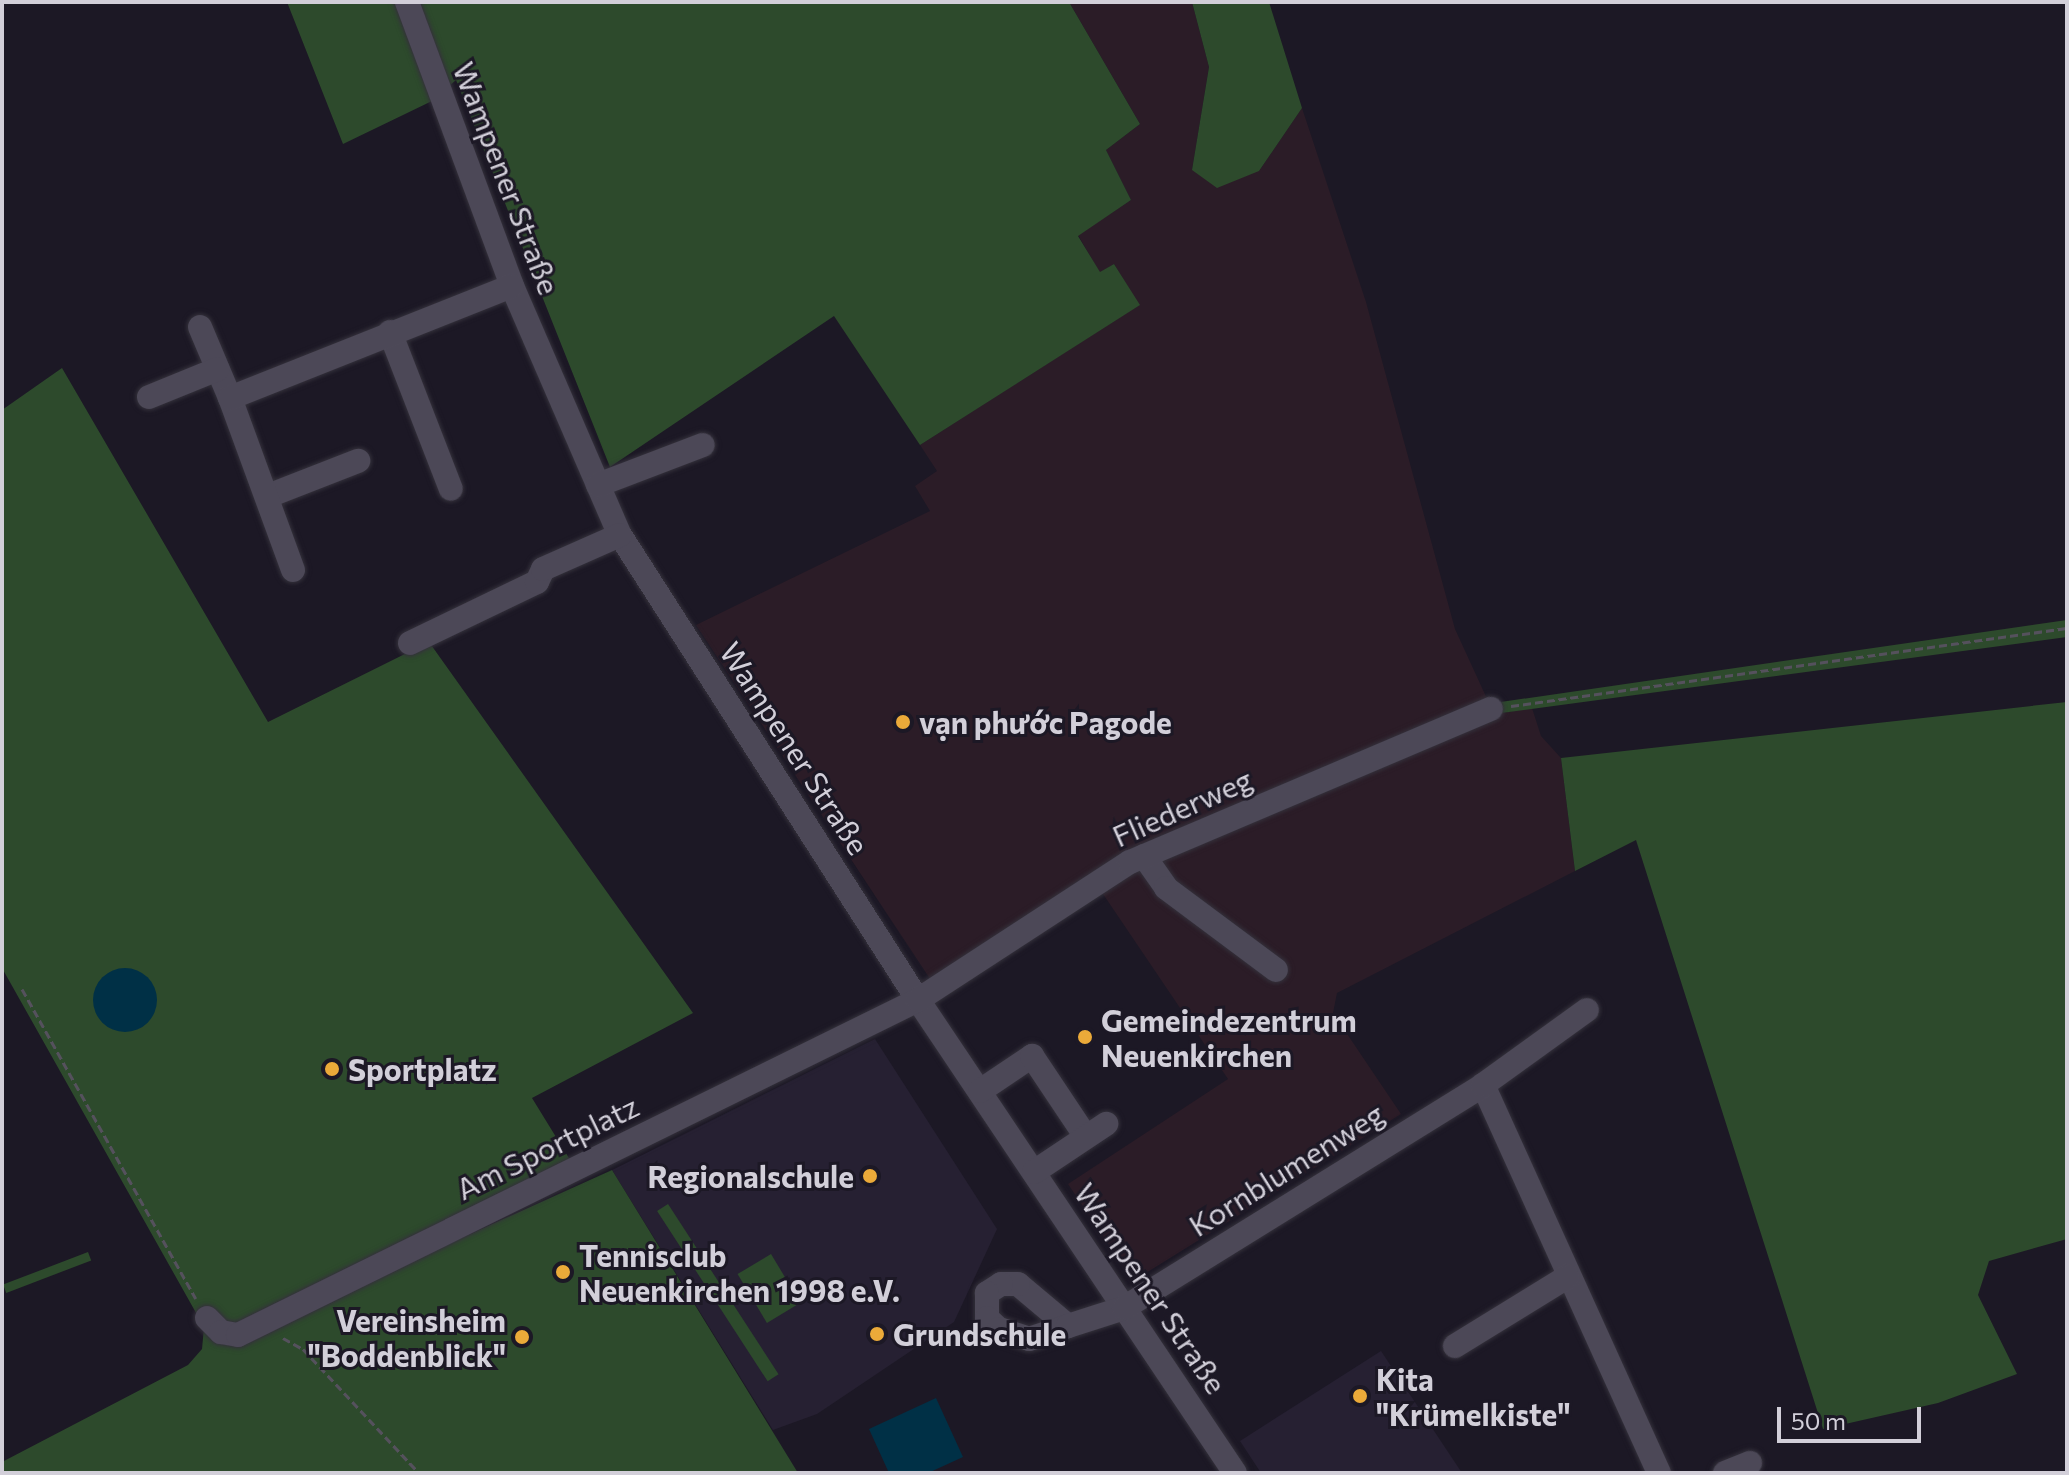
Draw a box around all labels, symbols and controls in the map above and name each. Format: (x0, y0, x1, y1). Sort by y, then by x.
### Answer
street label: Wampener Straße (446, 57, 568, 299)
street label: Wampener Straße (713, 635, 877, 861)
place label: vạn phước Pagode (919, 704, 1172, 740)
marker: vạn phước Pagode (894, 713, 912, 731)
street label: Fliederweg (1107, 760, 1257, 854)
place label: Gemeindezentrum Neuenkirchen (1101, 1002, 1357, 1072)
marker: Gemeindezentrum Neuenkirchen (1076, 1028, 1094, 1046)
place label: Sportplatz (348, 1051, 497, 1087)
marker: Sportplatz (323, 1060, 341, 1078)
street label: Am Sportplatz (450, 1087, 644, 1207)
street label: Kornblumenweg (1182, 1095, 1390, 1243)
place label: Regionalschule (647, 1158, 854, 1194)
marker: Regionalschule (861, 1167, 879, 1185)
street label: Wampener Straße (1067, 1176, 1235, 1400)
place label: Tennisclub Neuenkirchen 1998 e.V. (579, 1237, 900, 1308)
marker: Tennisclub Neuenkirchen 1998 e.V. (554, 1263, 572, 1281)
place label: Vereinsheim "Boddenblick" (308, 1302, 506, 1372)
place label: Grundschule (893, 1316, 1066, 1352)
marker: Grundschule (868, 1325, 886, 1343)
marker: Vereinsheim "Boddenblick" (513, 1328, 531, 1346)
place label: Kita "Krümelkiste" (1376, 1361, 1570, 1432)
marker: Kita "Krümelkiste" (1351, 1387, 1369, 1405)
scale bar (1781, 1391, 1925, 1441)
text: 50 m (1791, 1406, 1846, 1435)

